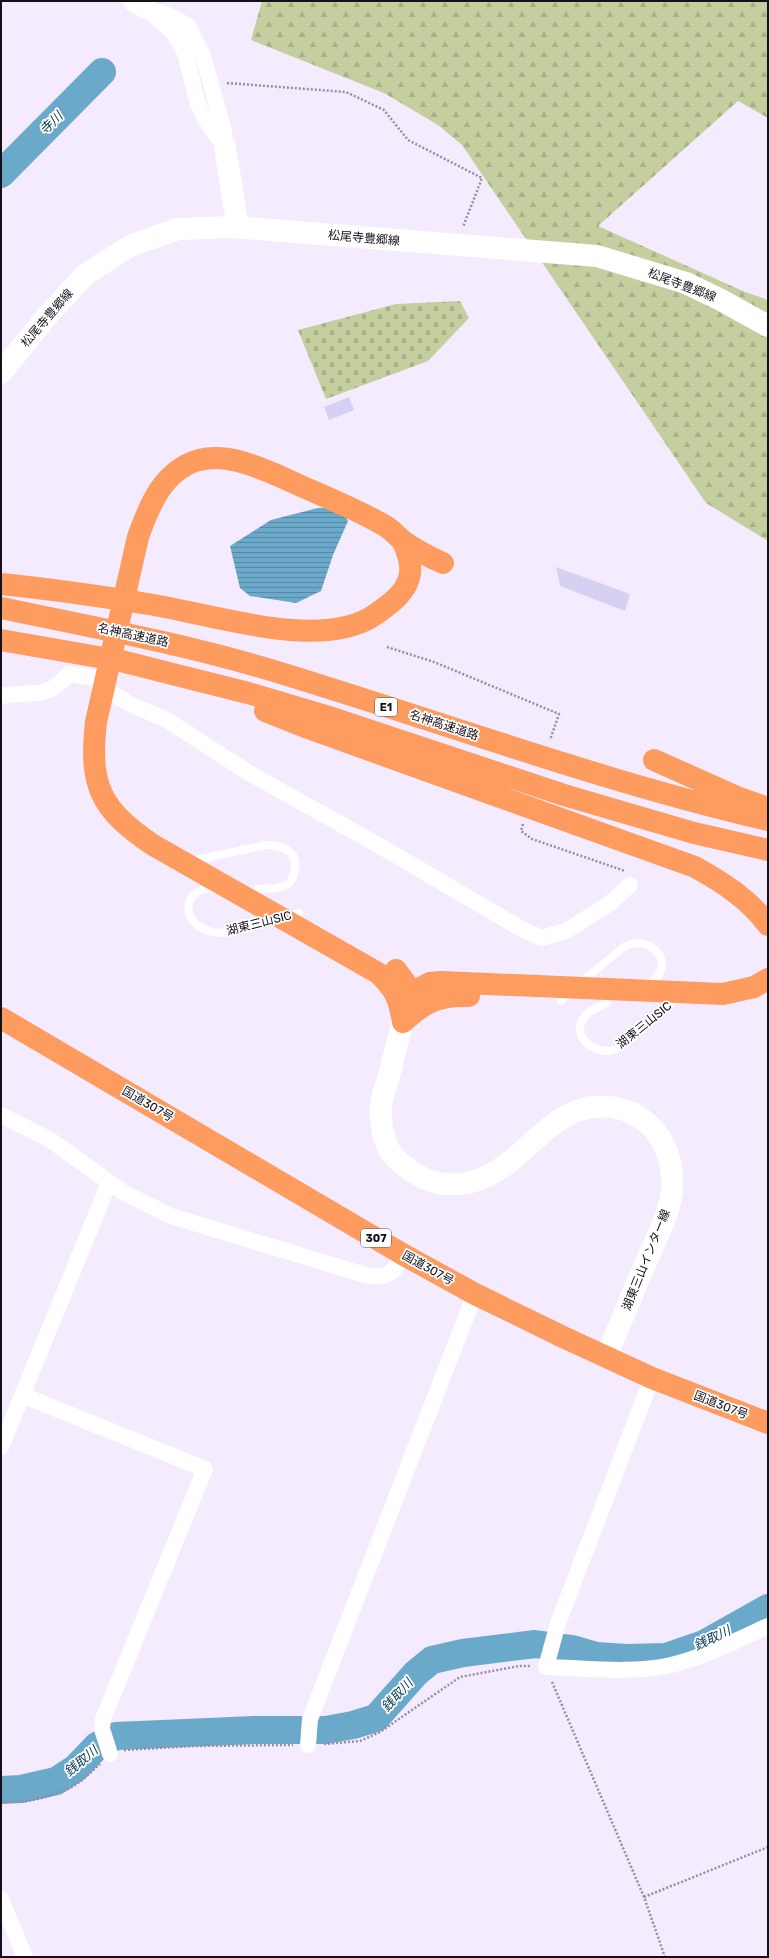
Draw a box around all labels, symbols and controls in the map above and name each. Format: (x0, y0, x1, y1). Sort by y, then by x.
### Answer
water label: 寺川 (36, 107, 67, 138)
street label: 松尾寺豊郷線 (328, 228, 400, 248)
street label: 松尾寺豊郷線 (646, 266, 718, 304)
street label: 松尾寺豊郷線 (18, 286, 76, 350)
street label: 名神高速道路 (96, 621, 170, 649)
road number: E1 (375, 698, 397, 716)
street label: 名神高速道路 (408, 707, 480, 743)
street label: 湖東三山SIC (225, 908, 293, 938)
street label: 湖東三山SIC (614, 999, 674, 1051)
street label: 国道307号 (120, 1084, 176, 1124)
street label: 湖東三山インター線 (619, 1207, 673, 1313)
road number: 307 (361, 1229, 391, 1247)
street label: 国道307号 (400, 1248, 456, 1288)
street label: 国道307号 (692, 1388, 750, 1422)
water label: 銭取川 (691, 1622, 735, 1653)
water label: 銭取川 (378, 1674, 417, 1715)
water label: 銭取川 (61, 1741, 102, 1779)

